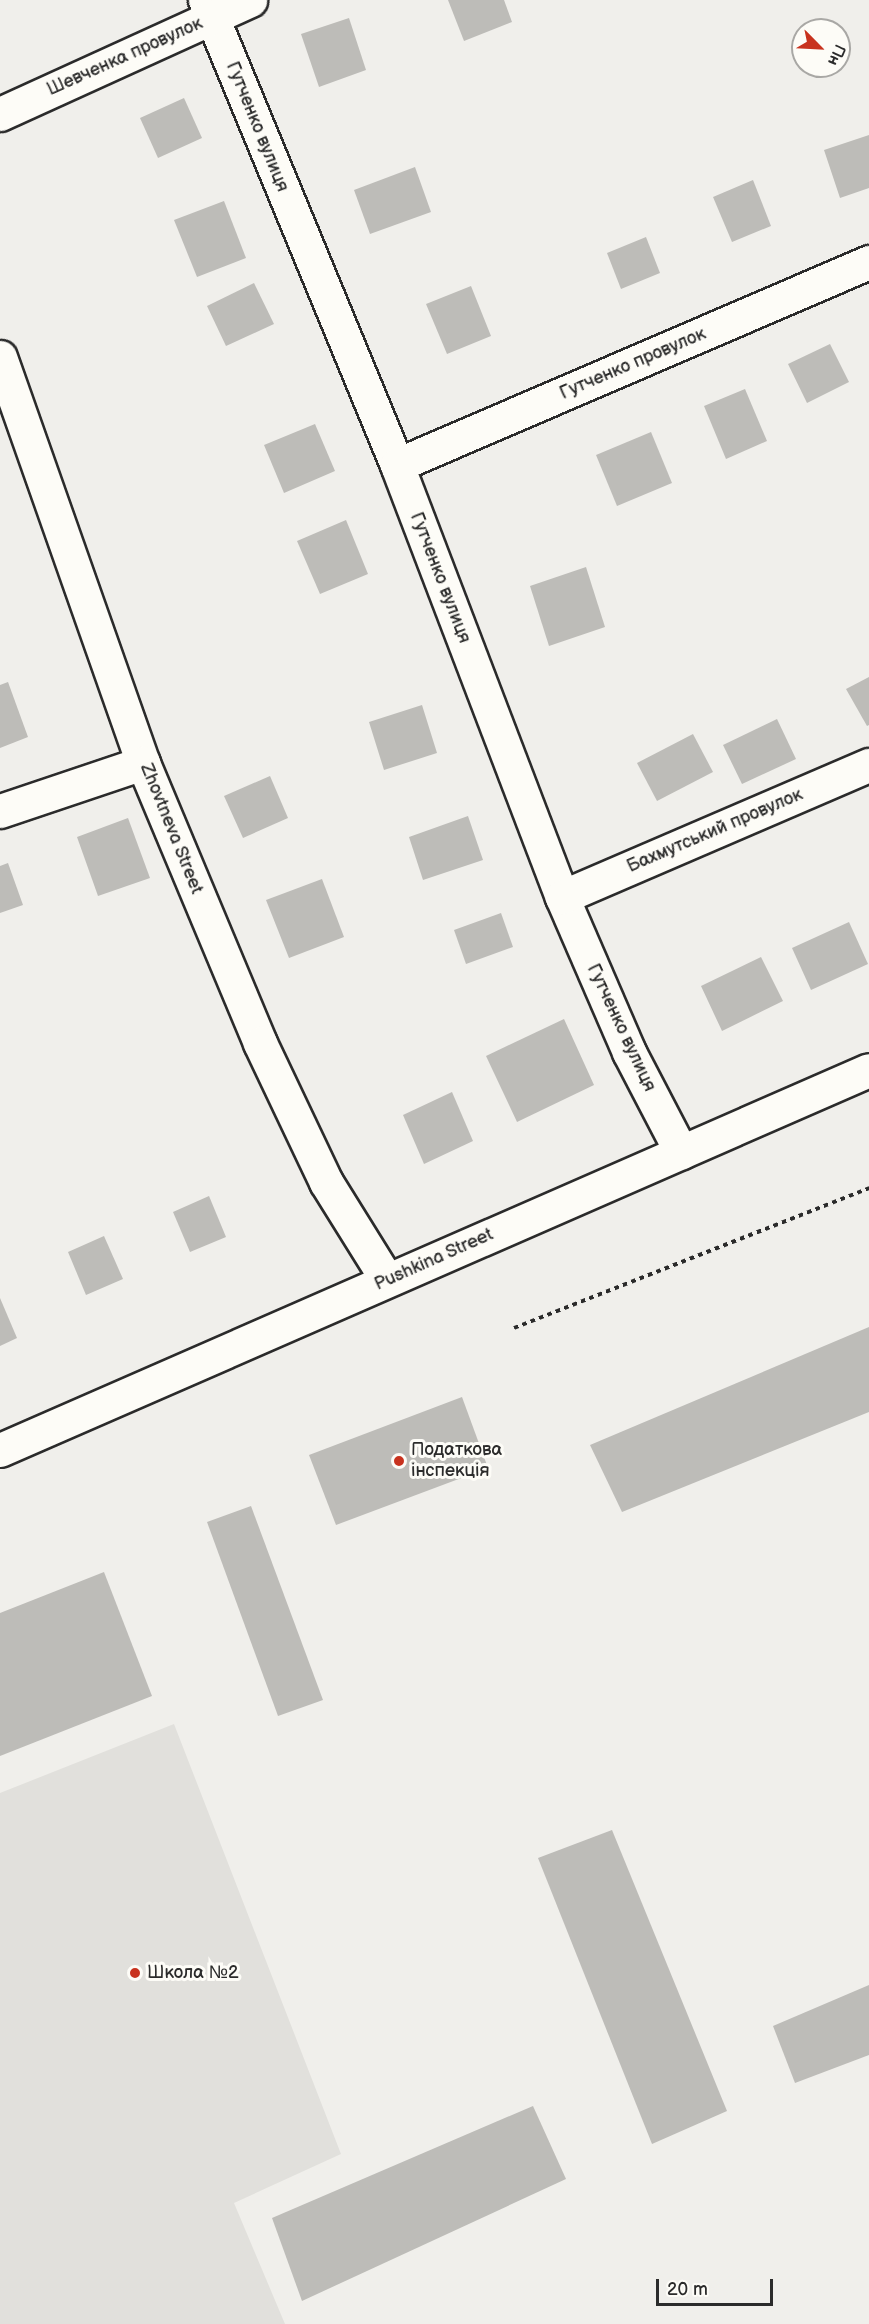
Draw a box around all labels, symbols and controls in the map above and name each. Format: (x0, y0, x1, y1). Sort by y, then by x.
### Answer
street label: Шевченка провулок (44, 13, 206, 101)
north arrow (791, 18, 851, 78)
text: Пн (823, 41, 849, 68)
street label: Гутченко вулиця (221, 59, 293, 195)
street label: Гутченко провулок (557, 323, 709, 405)
street label: Гутченко вулиця (405, 510, 475, 646)
street label: Zhovtneva Street (135, 761, 207, 897)
street label: Бахмутський провулок (624, 784, 806, 878)
street label: Гутченко вулиця (582, 961, 660, 1095)
street label: Pushkina Street (371, 1224, 497, 1296)
place label: Податкова інспекція (411, 1440, 502, 1482)
marker: Податкова інспекція (392, 1454, 406, 1468)
place label: Школа №2 (147, 1962, 239, 1984)
marker: Школа №2 (128, 1966, 142, 1980)
scale bar (659, 2267, 776, 2305)
text: 20 m (667, 2279, 708, 2300)

